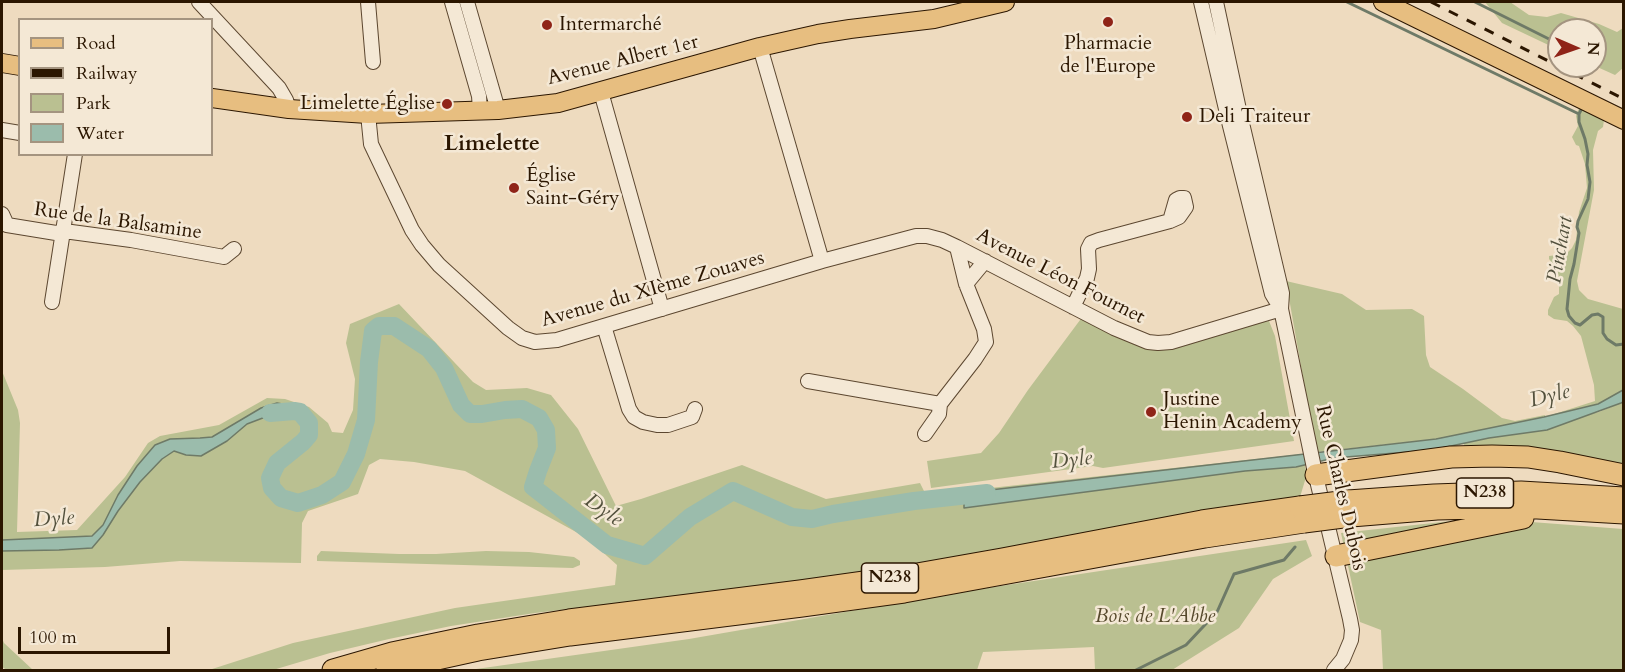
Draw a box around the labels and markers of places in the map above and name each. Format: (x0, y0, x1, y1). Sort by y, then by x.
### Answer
place label: Intermarché (559, 13, 662, 37)
marker: Pharmacie de l'Europe (1101, 15, 1115, 29)
marker: Intermarché (540, 18, 554, 32)
place label: Pharmacie de l'Europe (1060, 32, 1156, 79)
place label: Limelette Église (300, 92, 435, 116)
marker: Limelette Église (440, 97, 454, 111)
place label: Deli Traiteur (1199, 105, 1310, 129)
marker: Deli Traiteur (1180, 110, 1194, 124)
place label: Église Saint-Géry (526, 164, 620, 211)
marker: Église Saint-Géry (507, 181, 521, 195)
place label: Justine Henin Academy (1163, 388, 1302, 435)
marker: Justine Henin Academy (1144, 405, 1158, 419)

